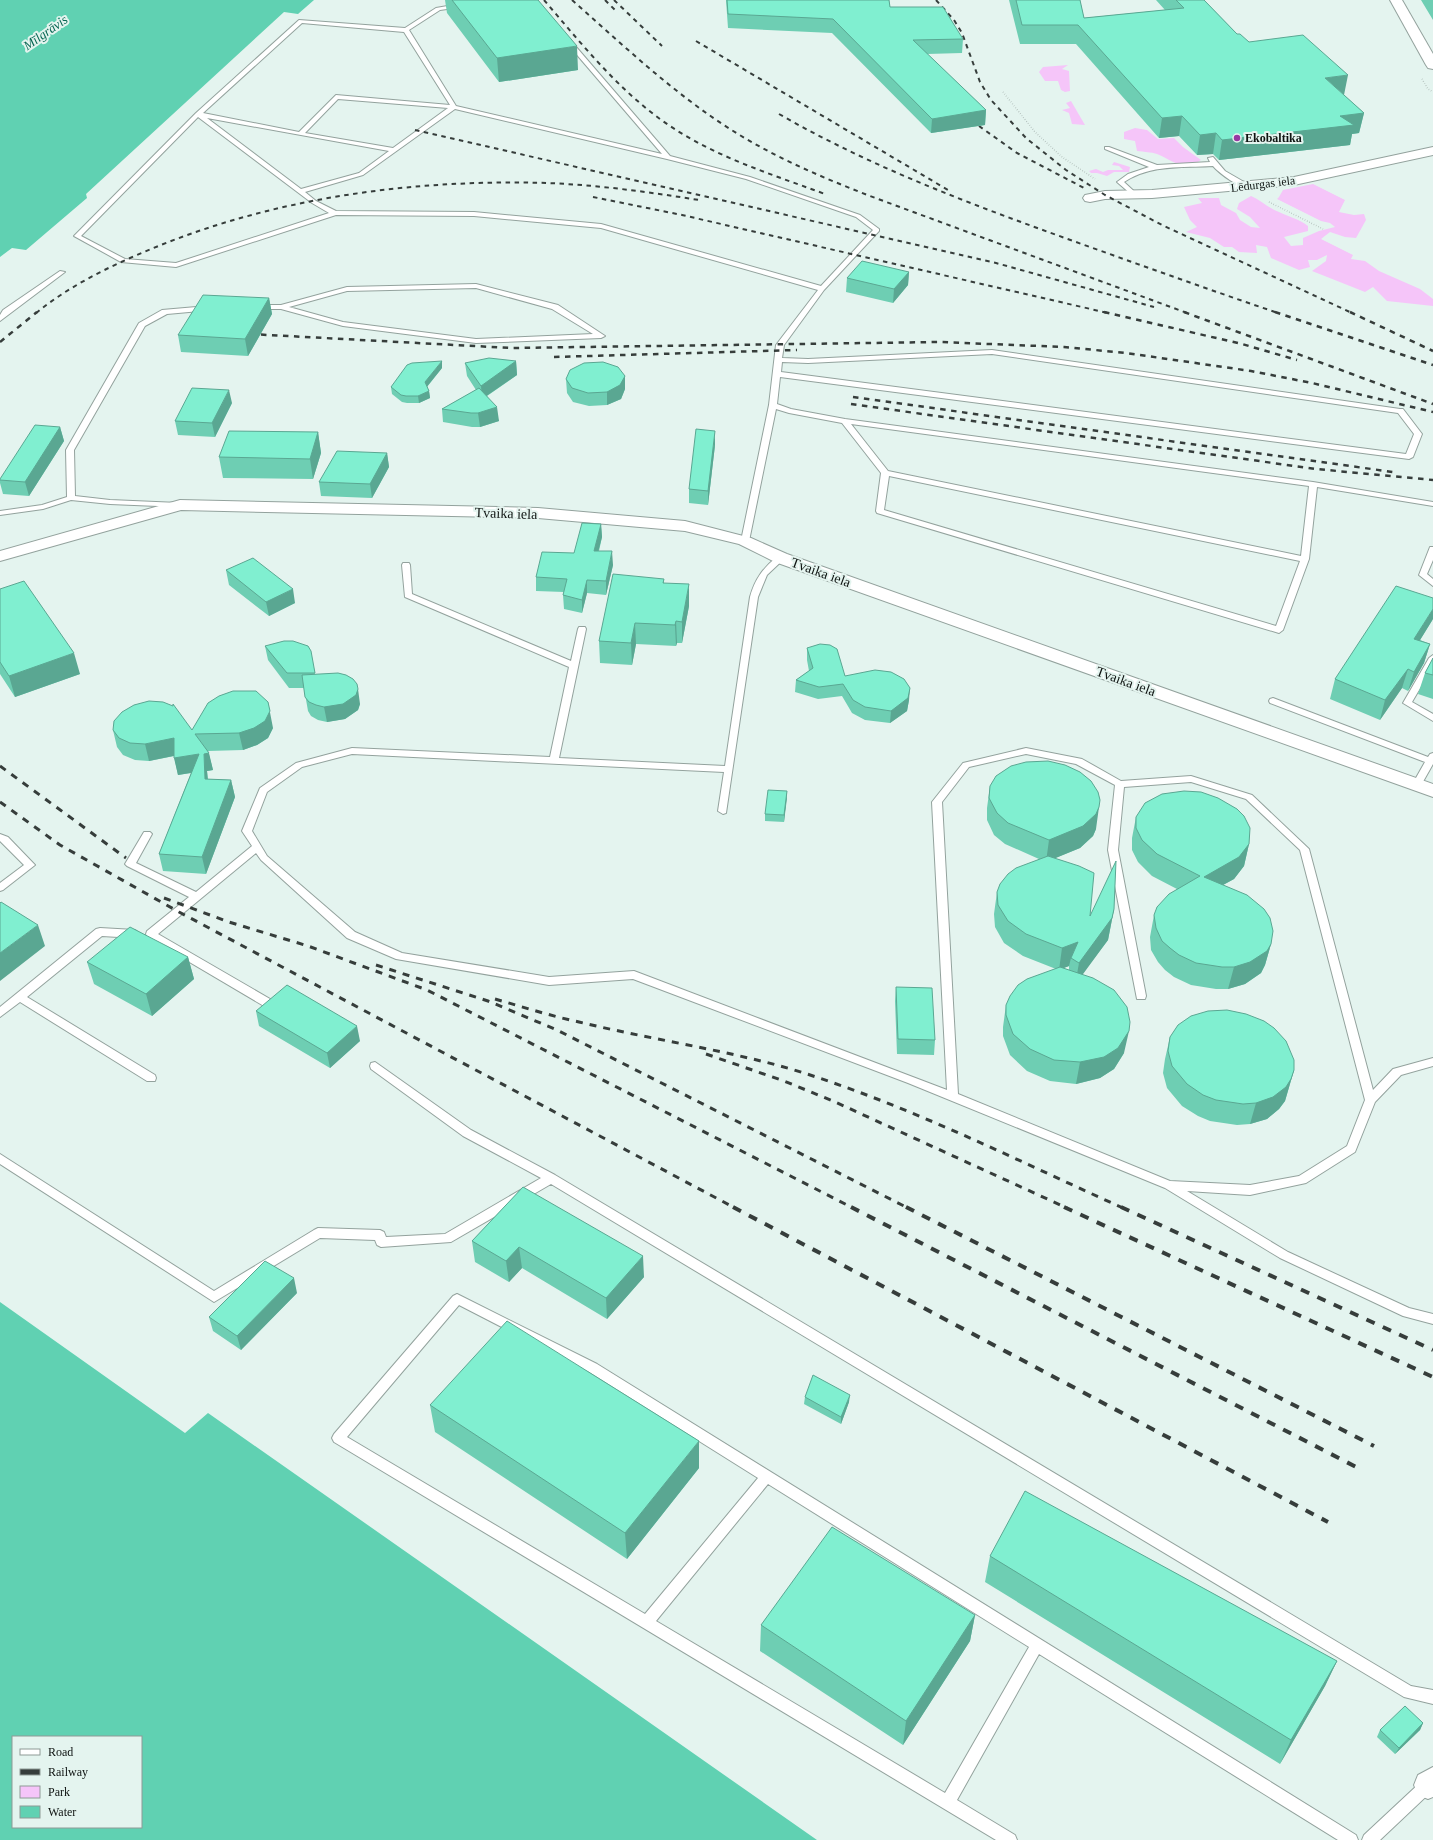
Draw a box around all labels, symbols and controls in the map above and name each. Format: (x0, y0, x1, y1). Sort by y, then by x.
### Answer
water label: Mīlgrāvis (19, 12, 70, 54)
place label: Ekobaltika (1245, 131, 1302, 145)
marker: Ekobaltika (1232, 133, 1242, 143)
street label: Lēdurgas iela (1230, 173, 1297, 195)
street label: Tvaika iela (474, 505, 538, 522)
street label: Tvaika iela (789, 555, 854, 590)
street label: Tvaika iela (1094, 664, 1159, 699)
legend (12, 1736, 142, 1828)
text: Road (48, 1745, 73, 1759)
text: Railway (48, 1765, 88, 1779)
text: Park (48, 1785, 70, 1799)
text: Water (48, 1805, 76, 1819)

